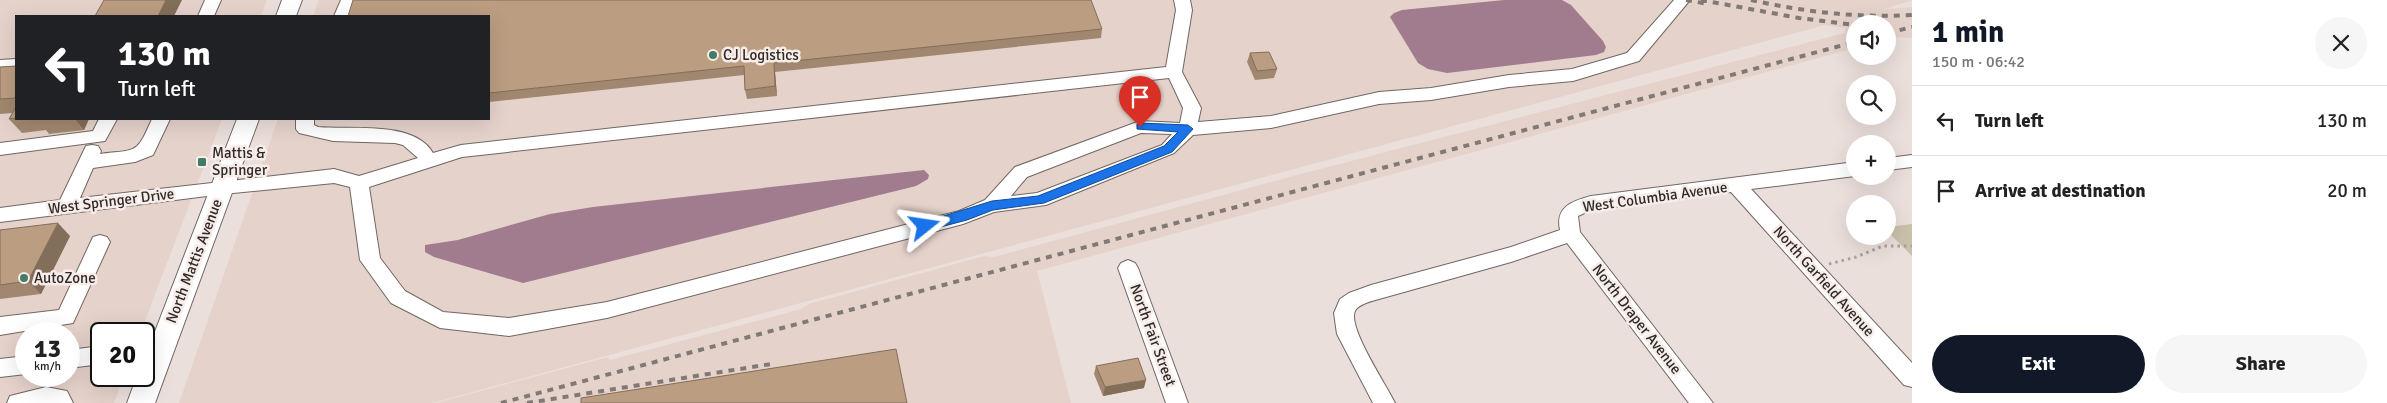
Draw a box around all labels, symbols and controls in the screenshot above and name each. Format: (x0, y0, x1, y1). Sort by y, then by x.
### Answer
text: 1 min (1932, 14, 2004, 51)
map controls (1846, 15, 1896, 245)
button: sound (1846, 15, 1896, 65)
button: close (2315, 17, 2367, 69)
text: 130 m (118, 32, 211, 75)
icon: left (35, 35, 100, 100)
place label: CJ Logistics (723, 46, 799, 64)
marker: CJ Logistics (707, 49, 719, 61)
text: 150 m · 06:42 (1932, 52, 2025, 72)
text: Turn left (118, 75, 196, 102)
button: search (1846, 75, 1896, 125)
pin (1119, 76, 1161, 127)
icon: arrive (1126, 83, 1154, 111)
icon: left (1932, 107, 1960, 135)
text: Turn left (1975, 109, 2044, 133)
text: 130 m (2317, 109, 2367, 133)
button: + (1846, 135, 1896, 185)
place label: Mattis & Springer (212, 144, 268, 179)
marker: Mattis & Springer (196, 156, 208, 168)
icon: arrive (1932, 177, 1960, 205)
street label: West Columbia Avenue (1582, 178, 1728, 216)
text: Arrive at destination (1975, 179, 2146, 203)
text: 20 m (2327, 179, 2367, 203)
street label: West Springer Drive (47, 184, 175, 218)
button: − (1846, 195, 1896, 245)
street label: North Mattis Avenue (162, 196, 226, 326)
position arrow (898, 199, 950, 251)
street label: North Garfield Avenue (1770, 222, 1878, 340)
street label: North Draper Avenue (1589, 260, 1685, 378)
place label: AutoZone (34, 269, 96, 287)
marker: AutoZone (18, 272, 30, 284)
street label: North Fair Street (1126, 281, 1180, 389)
speed limit sign: 20 (90, 322, 155, 387)
text: 13 (34, 333, 61, 364)
button: Exit (1932, 335, 2145, 393)
button: Share (2155, 335, 2367, 393)
text: km/h (34, 359, 61, 374)

